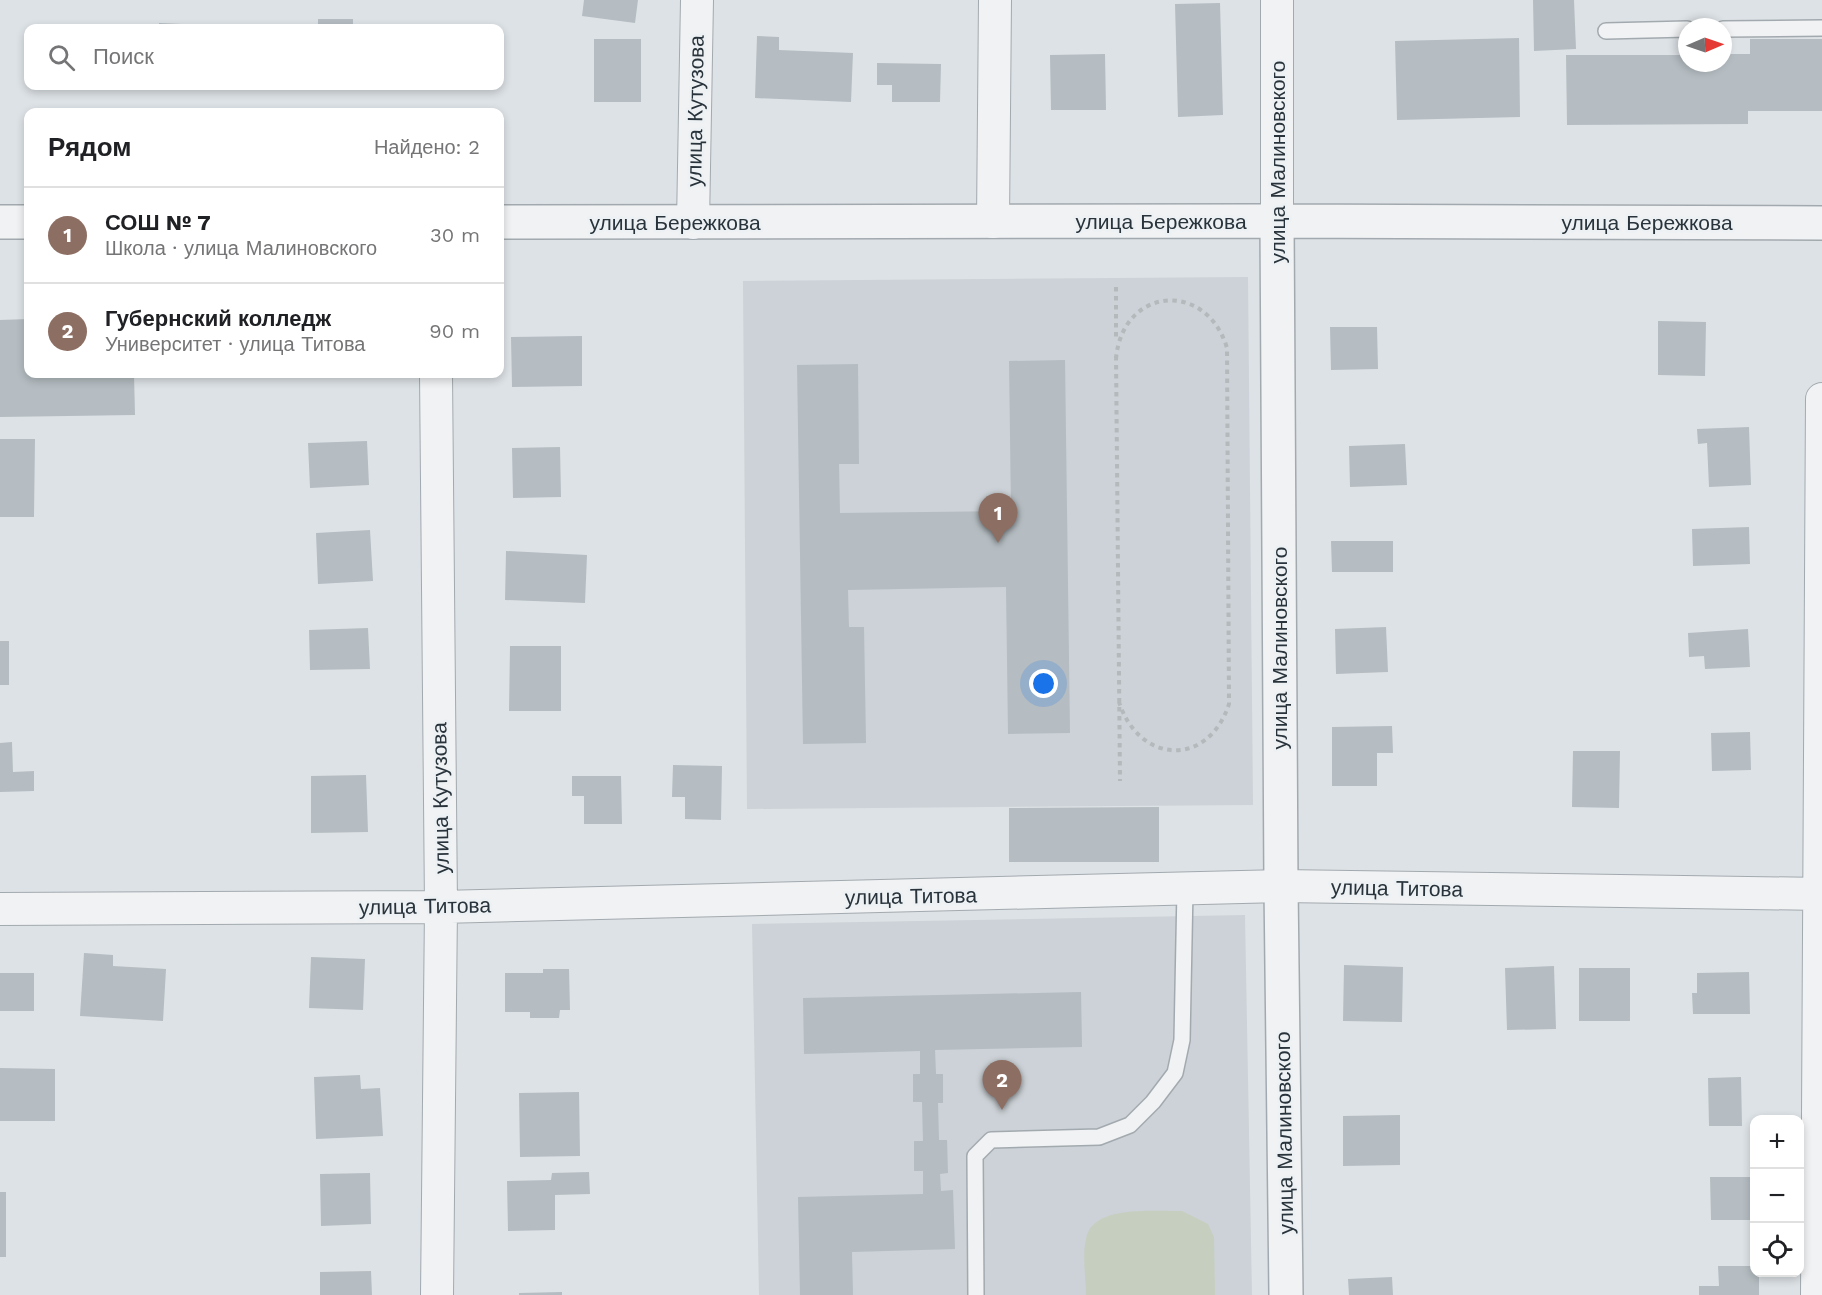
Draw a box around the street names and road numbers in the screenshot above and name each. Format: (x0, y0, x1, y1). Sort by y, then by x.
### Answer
street label: улица Кутузова (681, 35, 709, 187)
street label: улица Малиновского (1265, 61, 1290, 263)
street label: улица Бережкова (1075, 209, 1247, 234)
street label: улица Бережкова (589, 210, 761, 235)
street label: улица Бережкова (1561, 210, 1733, 235)
street label: улица Малиновского (1267, 547, 1292, 749)
street label: улица Кутузова (426, 722, 454, 874)
street label: улица Титова (1331, 874, 1464, 902)
street label: улица Титова (845, 882, 978, 910)
street label: улица Титова (359, 892, 492, 920)
street label: улица Малиновского (1270, 1031, 1298, 1235)

